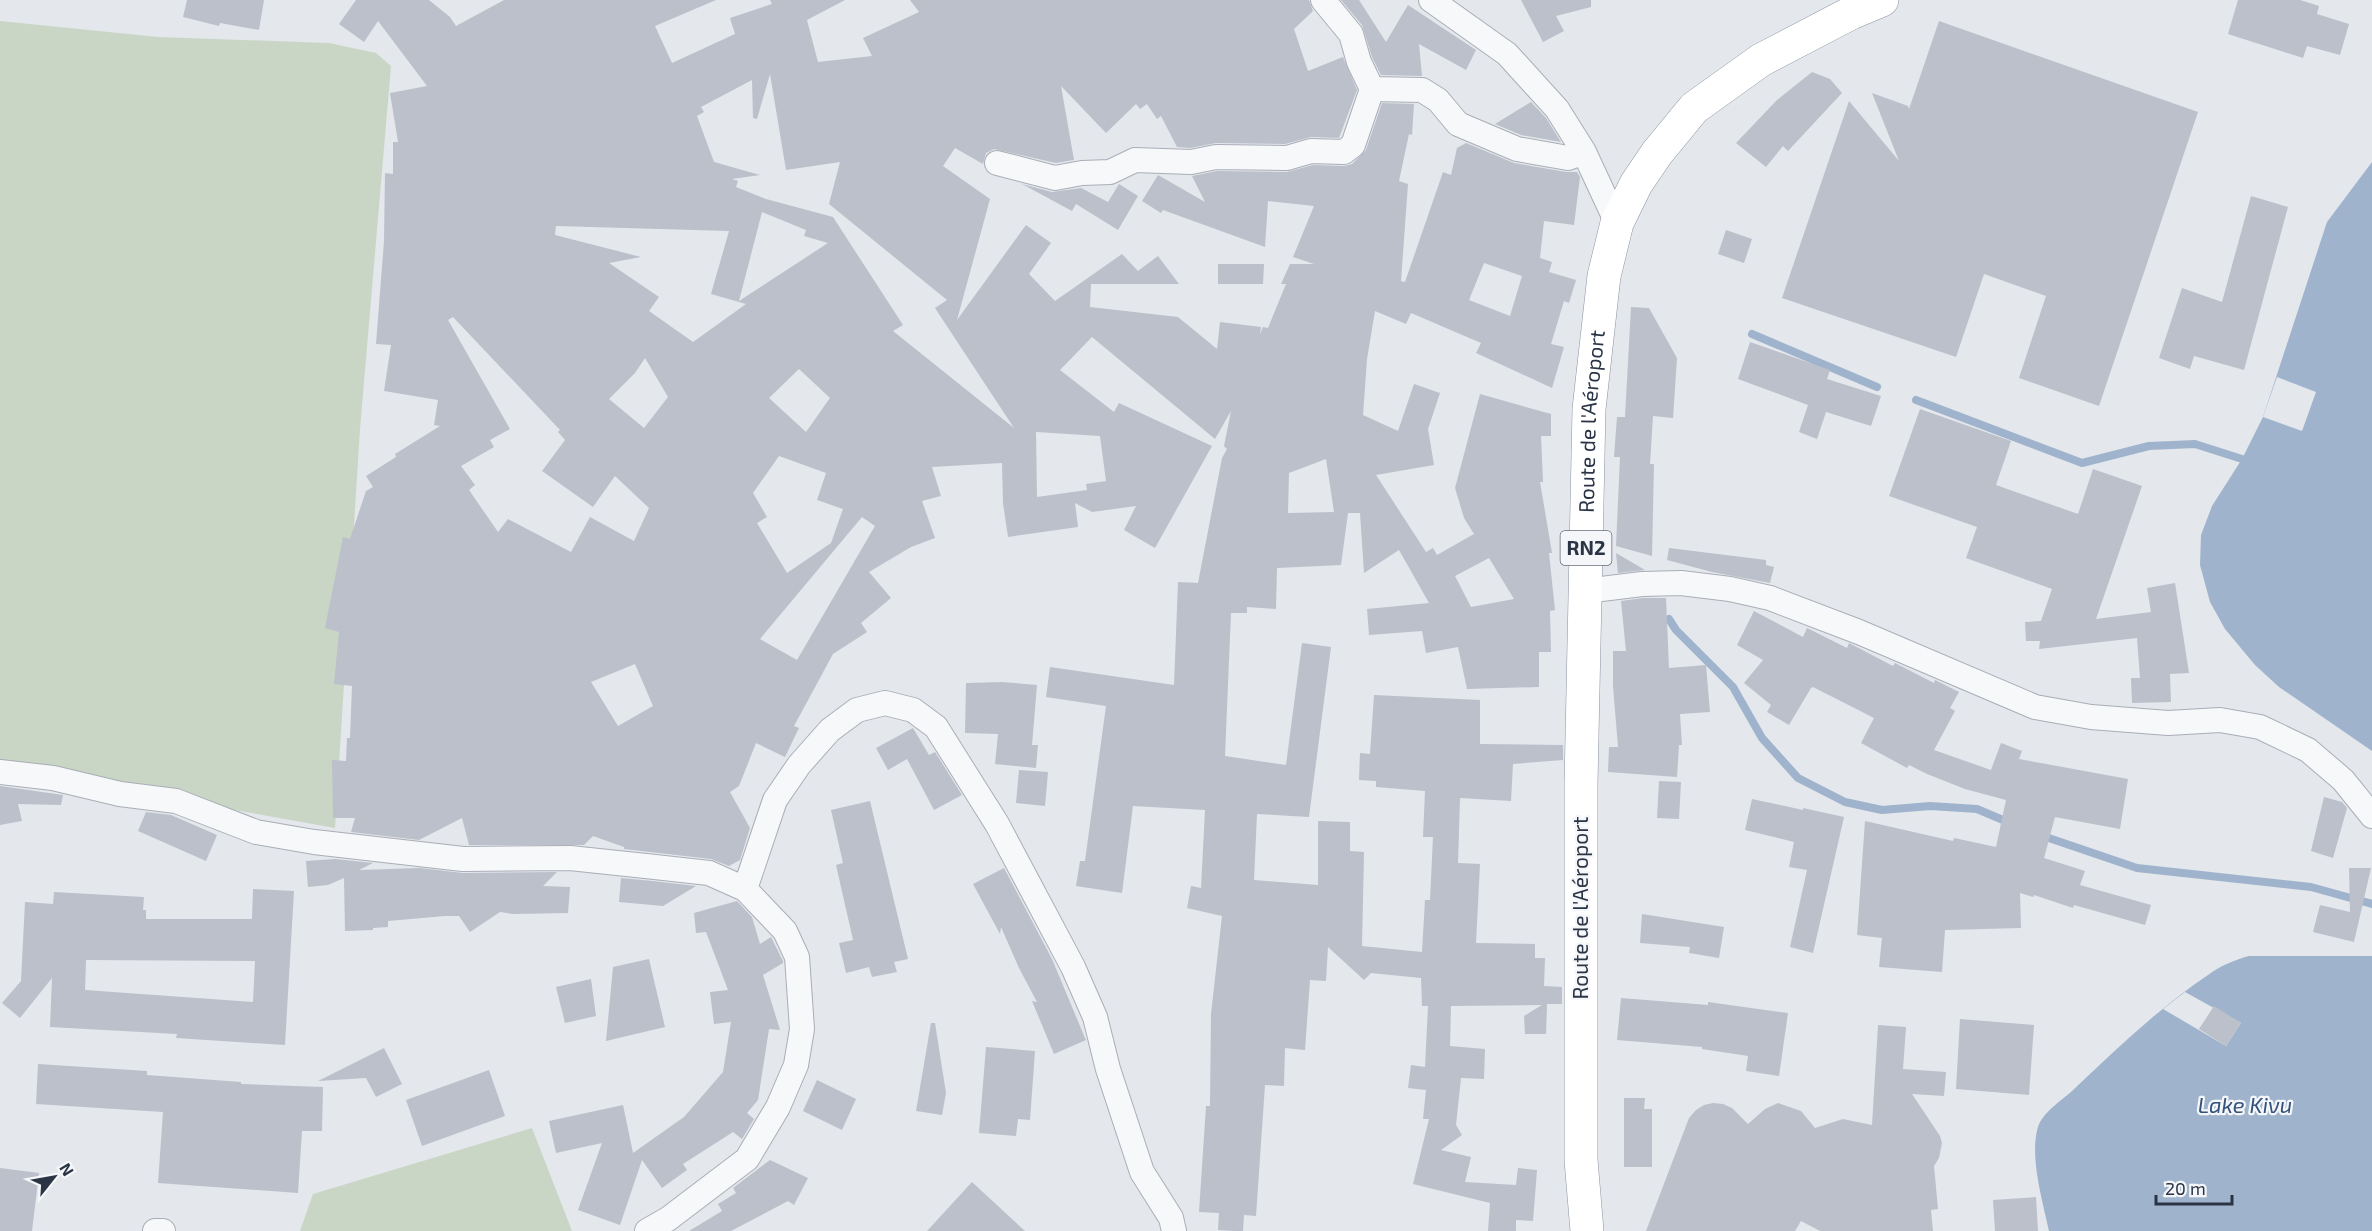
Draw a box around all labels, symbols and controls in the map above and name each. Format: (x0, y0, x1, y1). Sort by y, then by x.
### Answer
street label: Route de l'Aéroport (1573, 329, 1609, 513)
road number: RN2 (1560, 531, 1612, 565)
street label: Route de l'Aéroport (1567, 816, 1592, 1000)
water label: Lake Kivu (2198, 1091, 2292, 1117)
north arrow (24, 1147, 84, 1207)
text: N (56, 1159, 78, 1179)
scale bar (2156, 1168, 2232, 1206)
text: 20 m (2165, 1177, 2206, 1199)

